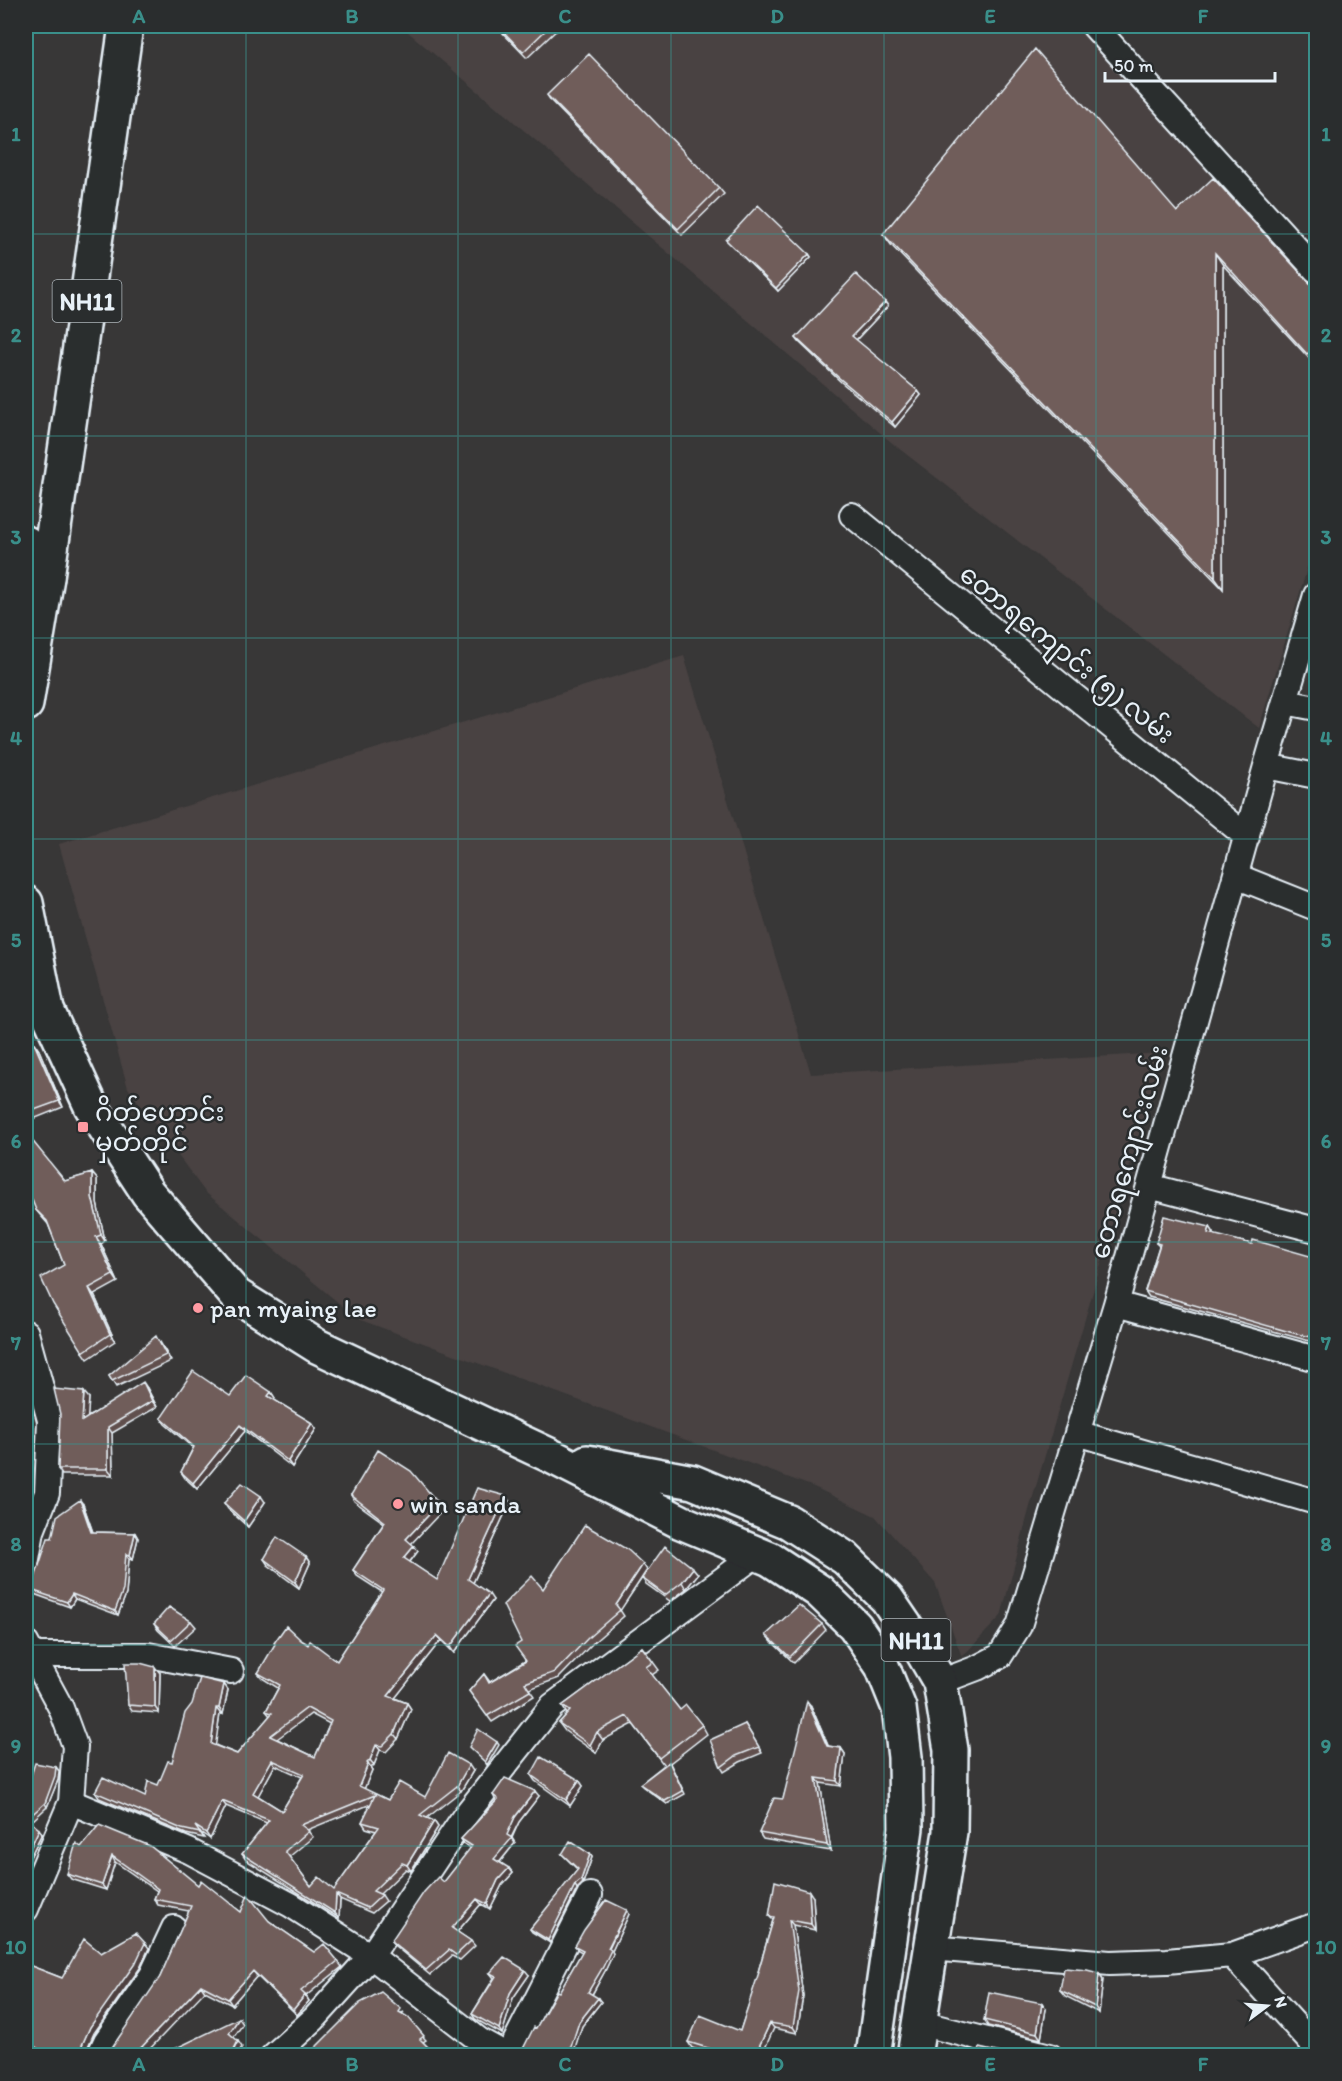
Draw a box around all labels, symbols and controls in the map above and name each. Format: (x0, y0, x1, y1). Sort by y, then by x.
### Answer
text: A (132, 4, 146, 28)
text: B (346, 4, 359, 28)
text: C (559, 4, 572, 28)
text: D (770, 4, 784, 28)
text: E (984, 4, 996, 28)
text: F (1198, 4, 1209, 28)
scale bar (1105, 45, 1274, 83)
text: 50 m (1114, 55, 1154, 77)
text: 1 (11, 122, 21, 146)
text: 1 (1321, 122, 1331, 146)
road number: NH11 (52, 280, 122, 322)
text: 2 (11, 323, 22, 347)
text: 2 (1321, 323, 1332, 347)
text: 3 (11, 525, 22, 549)
text: 3 (1321, 525, 1332, 549)
street label: တောရကျောင်း (၅) လမ်း (950, 557, 1181, 754)
text: 4 (10, 726, 22, 750)
text: 4 (1320, 726, 1332, 750)
text: 5 (11, 928, 22, 952)
text: 5 (1321, 928, 1332, 952)
street label: တောရကျောင်းလမ်း (1082, 1041, 1180, 1264)
place label: ဂိတ်ဟောင်း မှတ်တိုင် (95, 1095, 225, 1163)
marker: ဂိတ်ဟောင်း မှတ်တိုင် (76, 1120, 90, 1134)
text: 6 (11, 1129, 22, 1153)
text: 6 (1321, 1129, 1332, 1153)
place label: pan myaing lae (210, 1292, 377, 1324)
marker: pan myaing lae (191, 1301, 205, 1315)
text: 7 (10, 1331, 21, 1355)
text: 7 (1320, 1331, 1331, 1355)
place label: win sanda (410, 1488, 521, 1520)
marker: win sanda (391, 1497, 405, 1511)
text: 8 (11, 1532, 22, 1556)
text: 8 (1321, 1532, 1332, 1556)
road number: NH11 (882, 1619, 950, 1661)
text: 9 (11, 1734, 21, 1758)
text: 9 (1321, 1734, 1331, 1758)
text: 10 (5, 1935, 27, 1959)
text: 10 (1315, 1935, 1337, 1959)
north arrow (1237, 1976, 1297, 2036)
text: N (1270, 1994, 1292, 2010)
text: A (132, 2052, 146, 2076)
text: B (346, 2052, 359, 2076)
text: C (559, 2052, 572, 2076)
text: D (770, 2052, 784, 2076)
text: E (984, 2052, 996, 2076)
text: F (1198, 2052, 1209, 2076)

